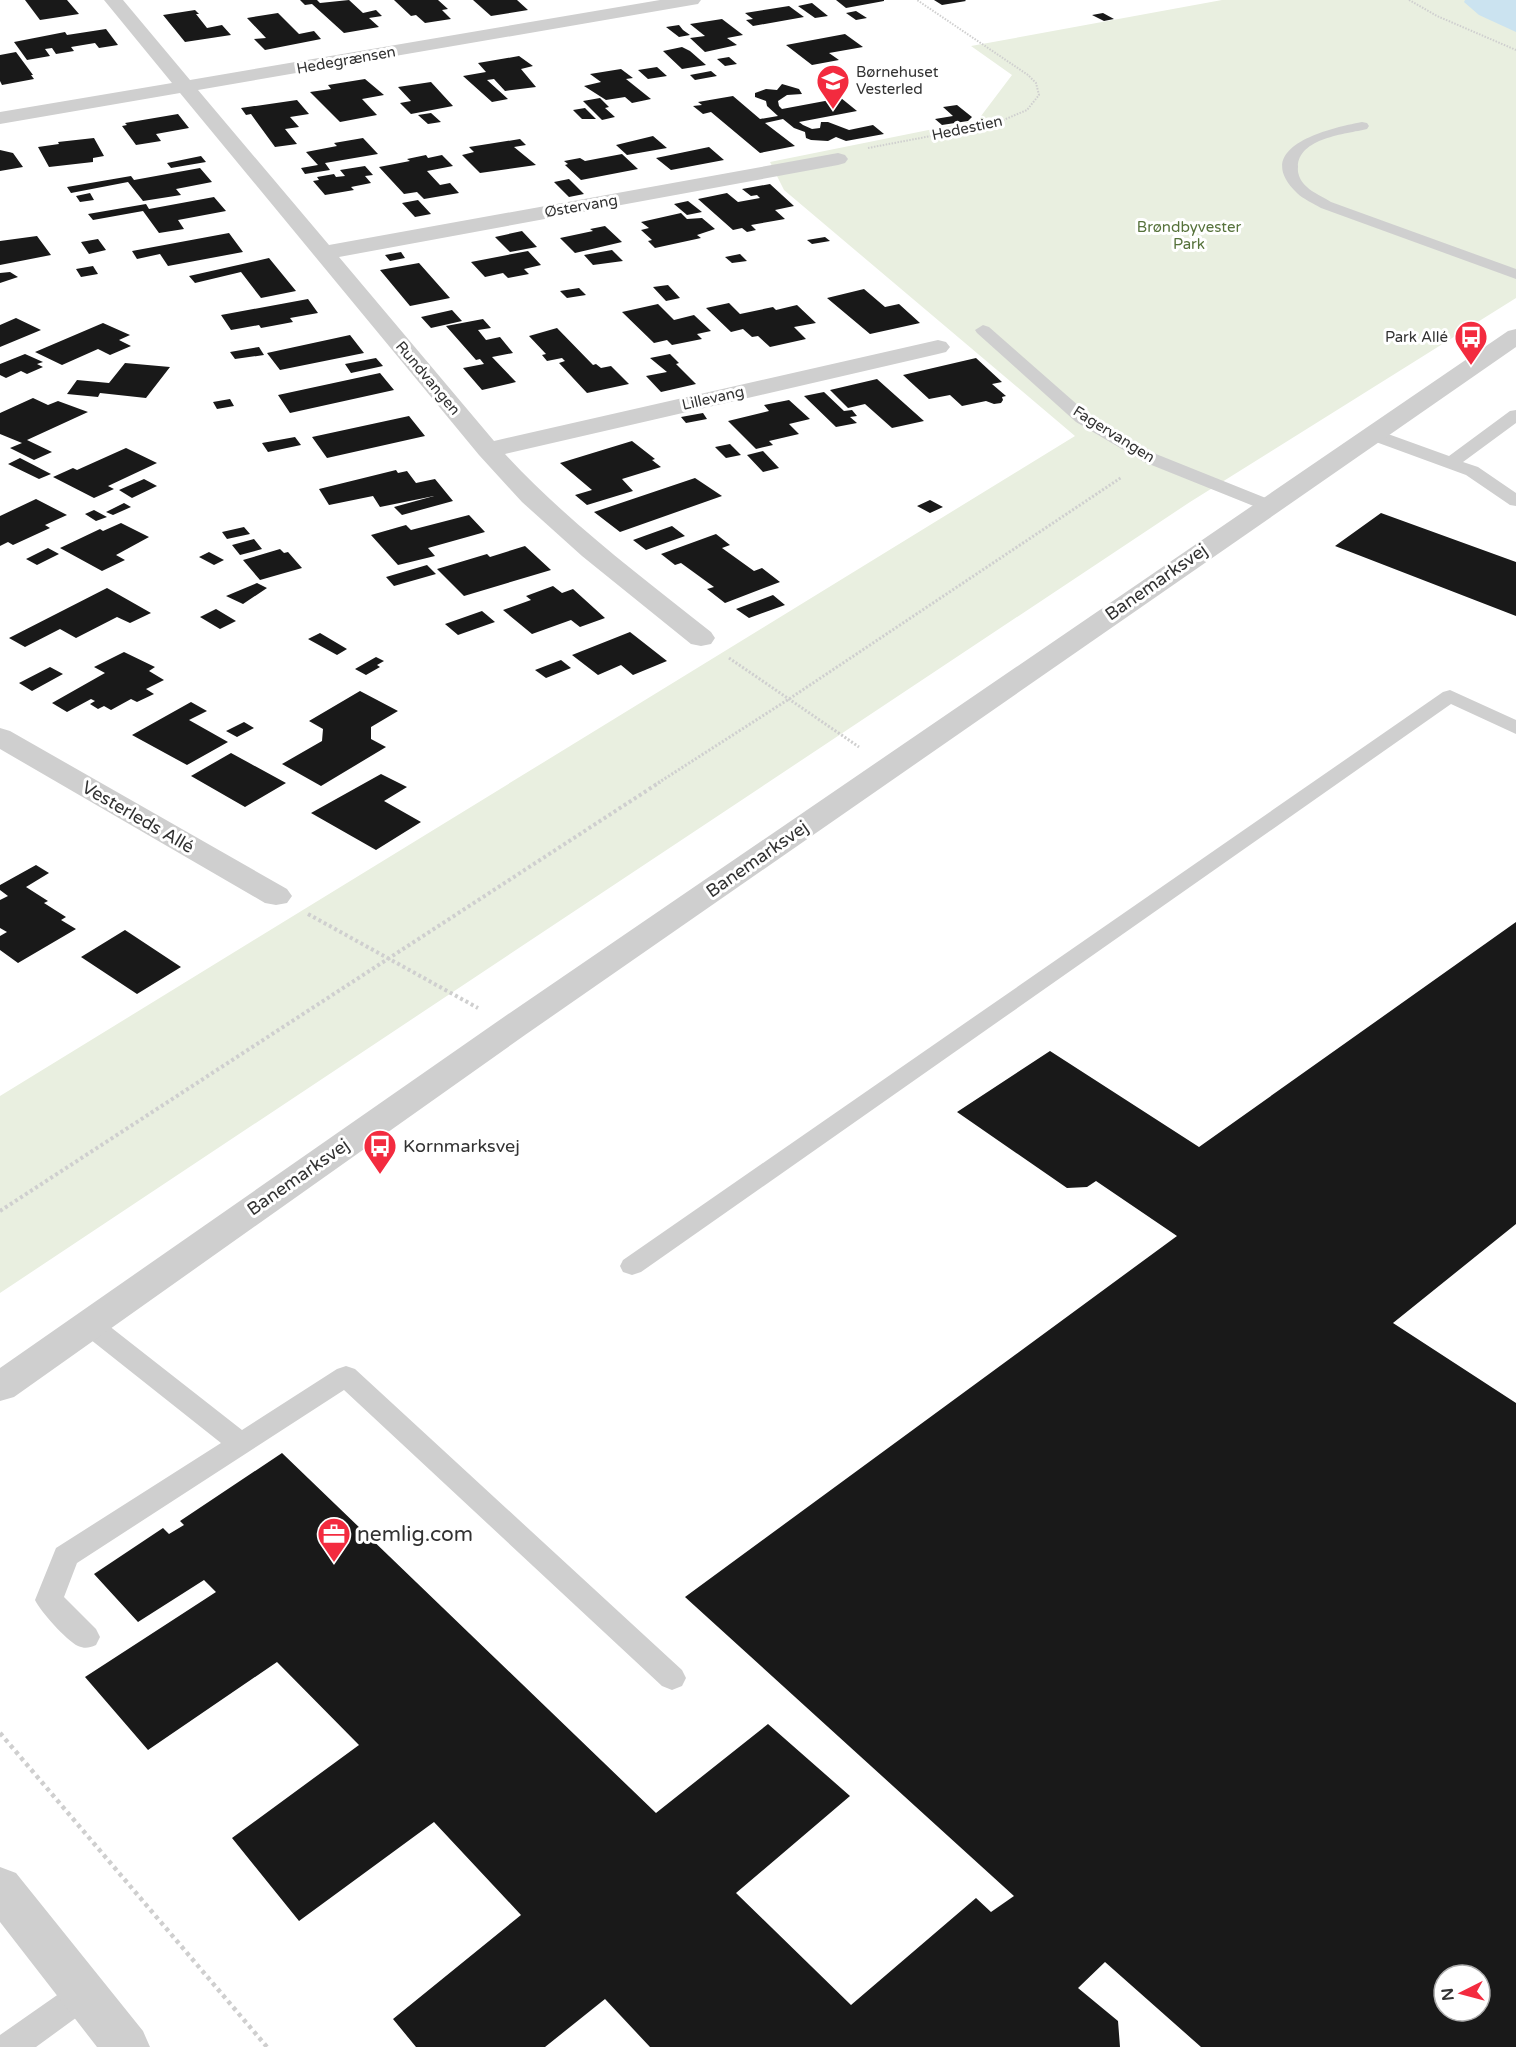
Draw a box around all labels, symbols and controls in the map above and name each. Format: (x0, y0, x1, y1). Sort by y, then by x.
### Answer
street label: Hedegrænsen (295, 42, 397, 78)
school or university icon: Børnehuset Vesterled (815, 63, 851, 110)
place label: Børnehuset Vesterled (856, 63, 939, 98)
street label: Hedestien (930, 112, 1004, 144)
street label: Østervang (543, 191, 619, 221)
park label: Brøndbyvester Park (1137, 218, 1241, 253)
bus stop icon: Park Allé (1453, 319, 1489, 366)
place label: Park Allé (1385, 328, 1448, 346)
street label: Rundvangen (392, 337, 464, 419)
street label: Lillevang (680, 382, 746, 414)
street label: Fagervangen (1070, 402, 1158, 466)
street label: Banemarksvej (1101, 539, 1211, 625)
street label: Vesterleds Allé (78, 776, 198, 858)
street label: Banemarksvej (702, 816, 812, 902)
bus stop icon: Kornmarksvej (362, 1128, 398, 1175)
street label: Banemarksvej (243, 1134, 353, 1220)
place label: Kornmarksvej (403, 1135, 520, 1157)
office icon: nemlig.com (316, 1516, 352, 1563)
place label: nemlig.com (357, 1522, 473, 1547)
north arrow (1432, 1963, 1492, 2023)
text: N (1437, 1987, 1459, 2002)

